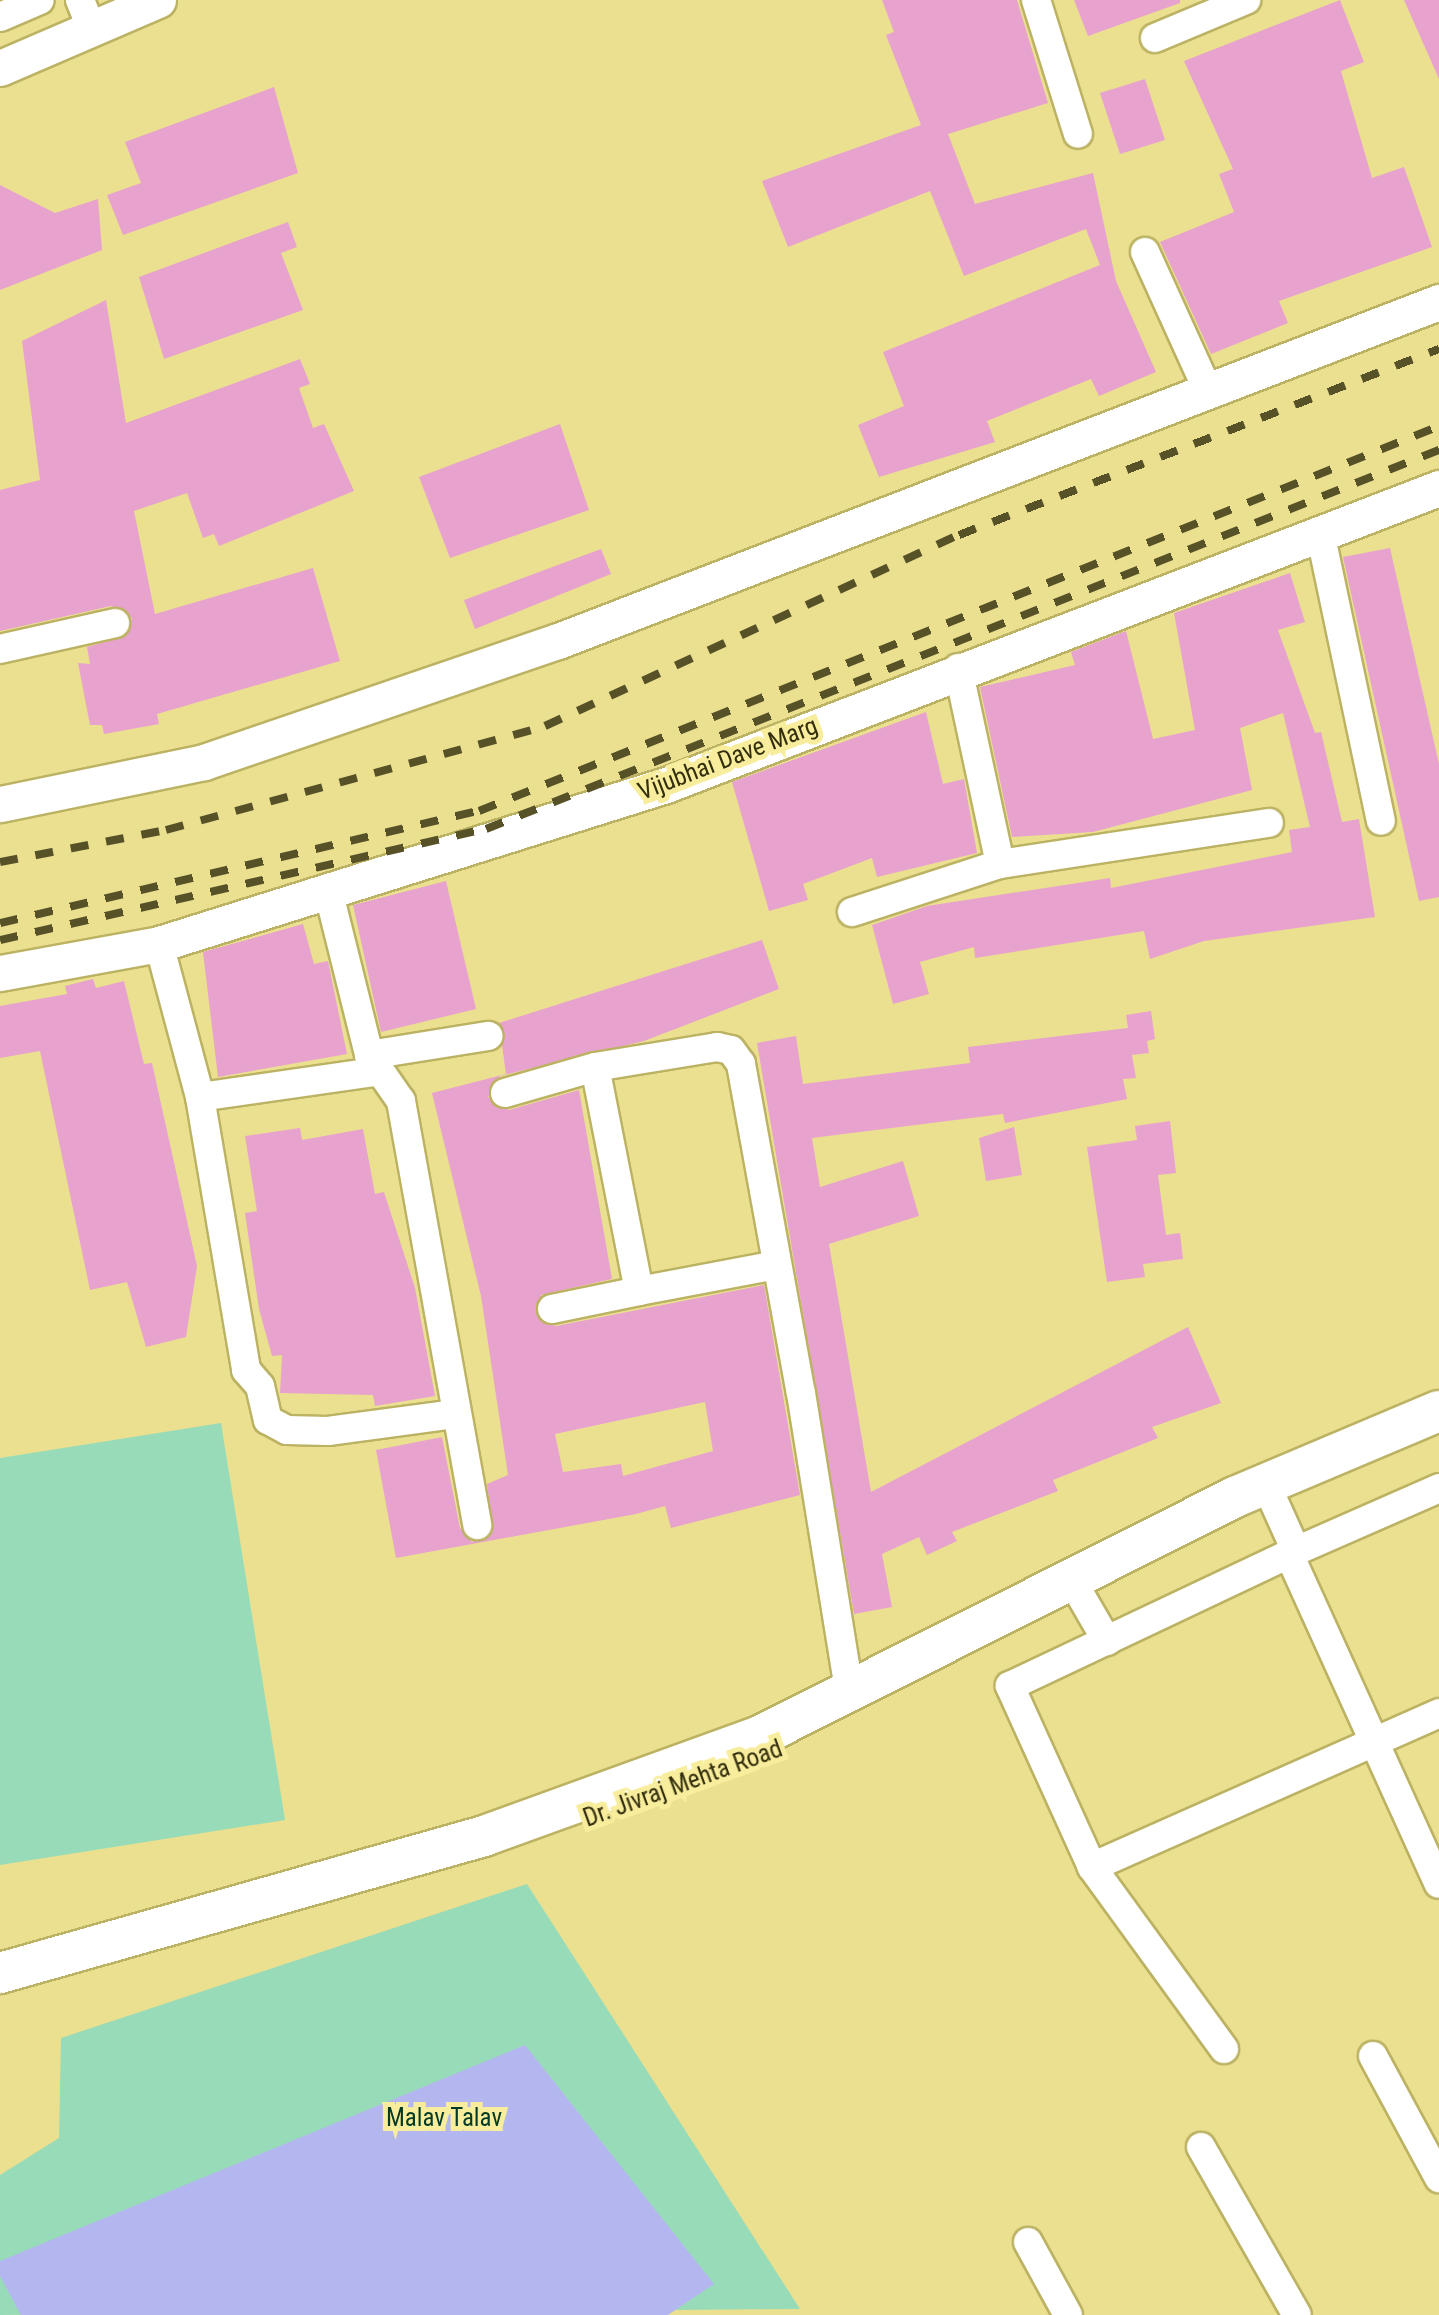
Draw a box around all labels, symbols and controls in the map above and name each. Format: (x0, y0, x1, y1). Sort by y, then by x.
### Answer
street label: Vijubhai Dave Marg (634, 711, 822, 807)
street label: Dr. Jivraj Mehta Road (579, 1734, 787, 1834)
park label: Malav Talav (386, 2103, 502, 2133)

